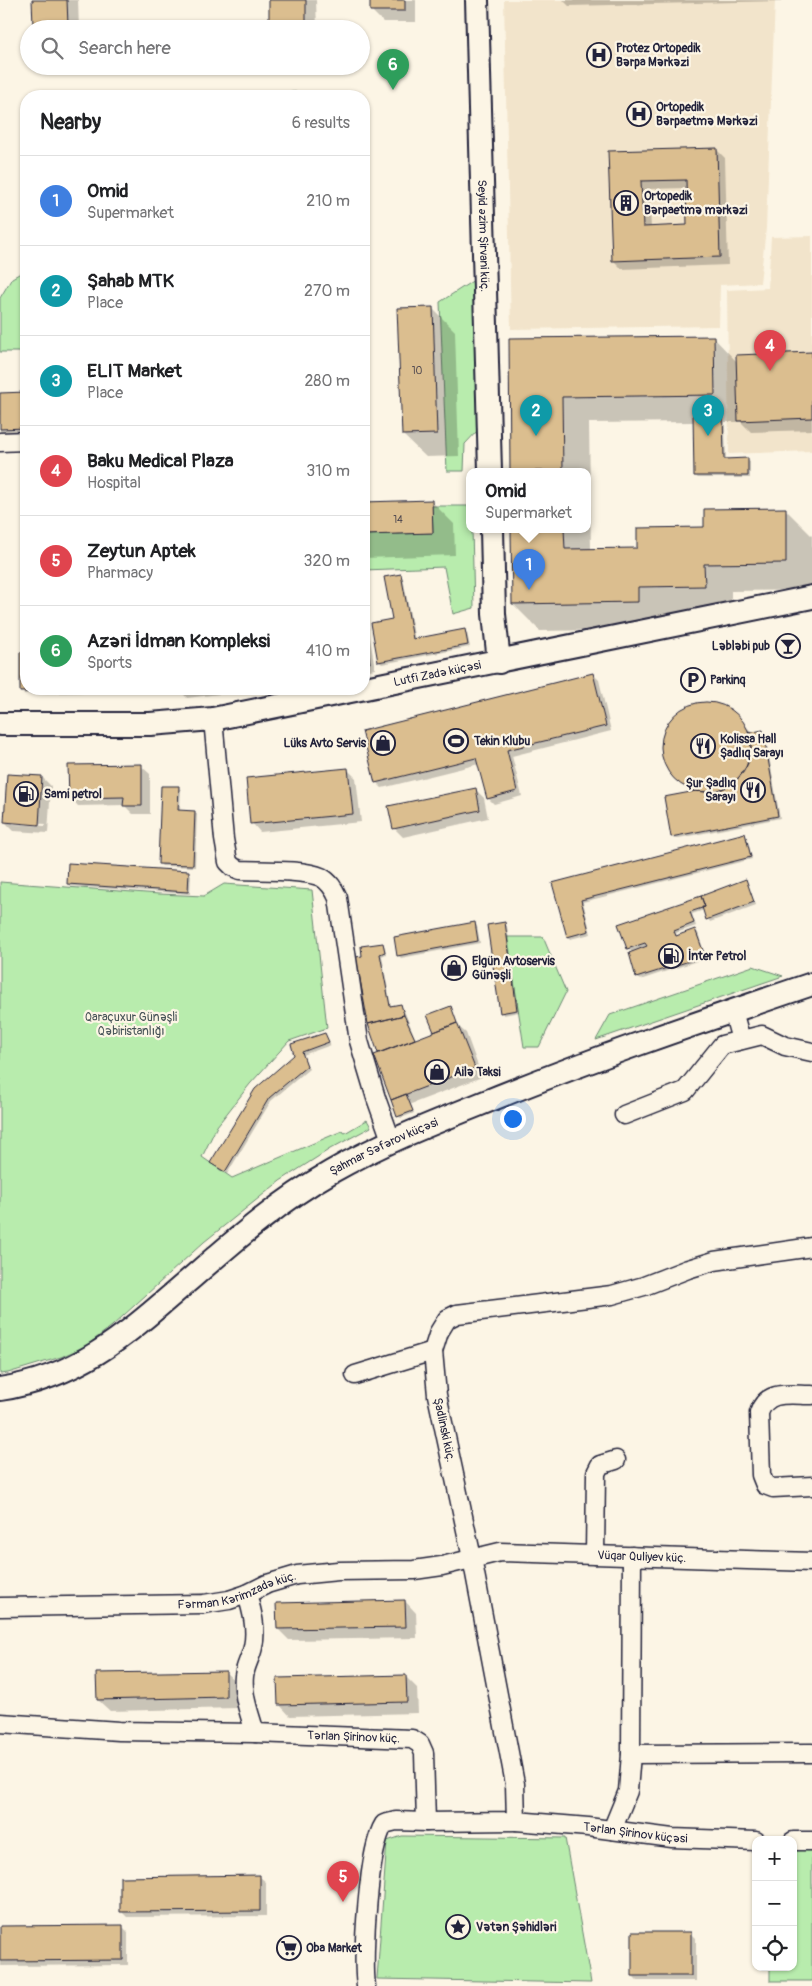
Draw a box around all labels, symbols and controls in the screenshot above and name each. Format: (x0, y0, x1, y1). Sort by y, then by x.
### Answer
search box (20, 20, 370, 75)
icon: search (38, 34, 66, 62)
text: Search here (78, 36, 171, 60)
place label: Protez Ortopedik Bәrpa Mərkəzi (616, 41, 701, 70)
hospital icon: Protez Ortopedik Bәrpa Mərkəzi (586, 42, 612, 68)
pin: 6 (377, 49, 409, 90)
place label: Ortopedik Bərpaetmə Mərkəzi (656, 100, 757, 129)
hospital icon: Ortopedik Bərpaetmə Mərkəzi (626, 101, 652, 127)
text: Nearby (40, 109, 101, 136)
text: 6 results (292, 113, 350, 133)
text: Omid (87, 179, 129, 203)
street label: Seyid Əzim Şirvani küç. (474, 180, 493, 292)
place label: Ortopedik Bərpaetmə mərkəzi (644, 189, 747, 218)
building icon: Ortopedik Bərpaetmə mərkəzi (613, 190, 639, 216)
text: 1 (53, 191, 59, 211)
text: 210 m (306, 191, 350, 211)
text: Supermarket (87, 203, 174, 223)
text: Şahab MTK (87, 269, 174, 293)
text: 2 (52, 281, 60, 301)
text: 270 m (304, 281, 350, 301)
text: Place (87, 293, 123, 313)
pin: 4 (754, 330, 786, 371)
text: ELIT Market (87, 359, 182, 383)
house number: 10 (412, 365, 423, 377)
text: 3 (52, 371, 60, 391)
text: 280 m (304, 371, 350, 391)
text: Place (87, 383, 123, 403)
pin: 2 (520, 395, 552, 436)
pin: 3 (692, 395, 724, 436)
text: Baku Medical Plaza (87, 449, 234, 473)
text: 4 (51, 461, 61, 481)
text: 310 m (306, 461, 350, 481)
popup (466, 468, 591, 533)
text: Hospital (87, 473, 141, 493)
text: Omid (485, 479, 527, 503)
text: Supermarket (485, 503, 572, 523)
house number: 14 (393, 514, 403, 526)
text: Zeytun Aptek (87, 539, 196, 563)
pin: 1 (513, 549, 545, 590)
text: 5 (52, 551, 60, 571)
text: 320 m (304, 551, 350, 571)
text: Pharmacy (87, 563, 153, 583)
text: Azəri İdman Kompleksi (87, 629, 270, 653)
bar icon: Ləbləbi pub (775, 633, 801, 659)
place label: Ləbləbi pub (712, 639, 770, 654)
text: 6 (51, 641, 61, 661)
text: 410 m (306, 641, 350, 661)
text: Sports (87, 653, 132, 673)
street label: Lutfi Zadə küçəsi (392, 657, 482, 690)
parking icon: Parkinq (680, 667, 706, 693)
place label: Parkinq (710, 673, 746, 688)
sports icon: Tekin Klubu (443, 728, 469, 754)
shop icon: Lüks Avto Servis (370, 730, 396, 756)
place label: Kolissa Hall Şadlıq Sarayı (720, 732, 784, 761)
restaurant icon: Kolissa Hall Şadlıq Sarayı (690, 733, 716, 759)
place label: Tekin Klubu (473, 734, 530, 749)
place label: Lüks Avto Servis (284, 736, 367, 751)
place label: Şur Şadlıq Sarayı (686, 776, 736, 805)
restaurant icon: Şur Şadlıq Sarayı (740, 777, 766, 803)
fuel station icon: Sami petrol (13, 781, 39, 807)
place label: Sami petrol (44, 787, 102, 802)
fuel station icon: İnter Petrol (658, 943, 684, 969)
place label: İnter Petrol (688, 948, 747, 964)
place label: Elgün Avtoservis Günəşli (472, 954, 556, 983)
shop icon: Elgün Avtoservis Günəşli (441, 955, 467, 981)
park label: Qaraçuxur Günəşli Qəbiristanlığı (85, 1010, 177, 1039)
shop icon: Ailə Taksi (424, 1059, 450, 1085)
place label: Ailə Taksi (454, 1065, 501, 1080)
your location (500, 1106, 526, 1132)
street label: Şahmar Səfərov küçəsi (327, 1115, 440, 1179)
street label: Şadlinski küç. (430, 1397, 458, 1463)
street label: Vüqar Quliyev küç. (597, 1548, 686, 1565)
street label: Fərman Kərimzadə küç. (177, 1568, 298, 1612)
street label: Tərlan Şirinov küç. (307, 1728, 400, 1746)
street label: Tərlan Şirinov küçəsi (583, 1819, 688, 1846)
map controls (752, 1836, 797, 1971)
button: + (752, 1836, 797, 1881)
pin: 5 (327, 1861, 359, 1902)
button: − (752, 1881, 797, 1926)
place icon: Vətən Şəhidləri (445, 1914, 471, 1940)
place label: Vətən Şəhidləri (476, 1920, 556, 1935)
button: locate (752, 1926, 797, 1971)
supermarket icon: Oba Market (276, 1935, 302, 1961)
place label: Oba Market (306, 1941, 363, 1956)

